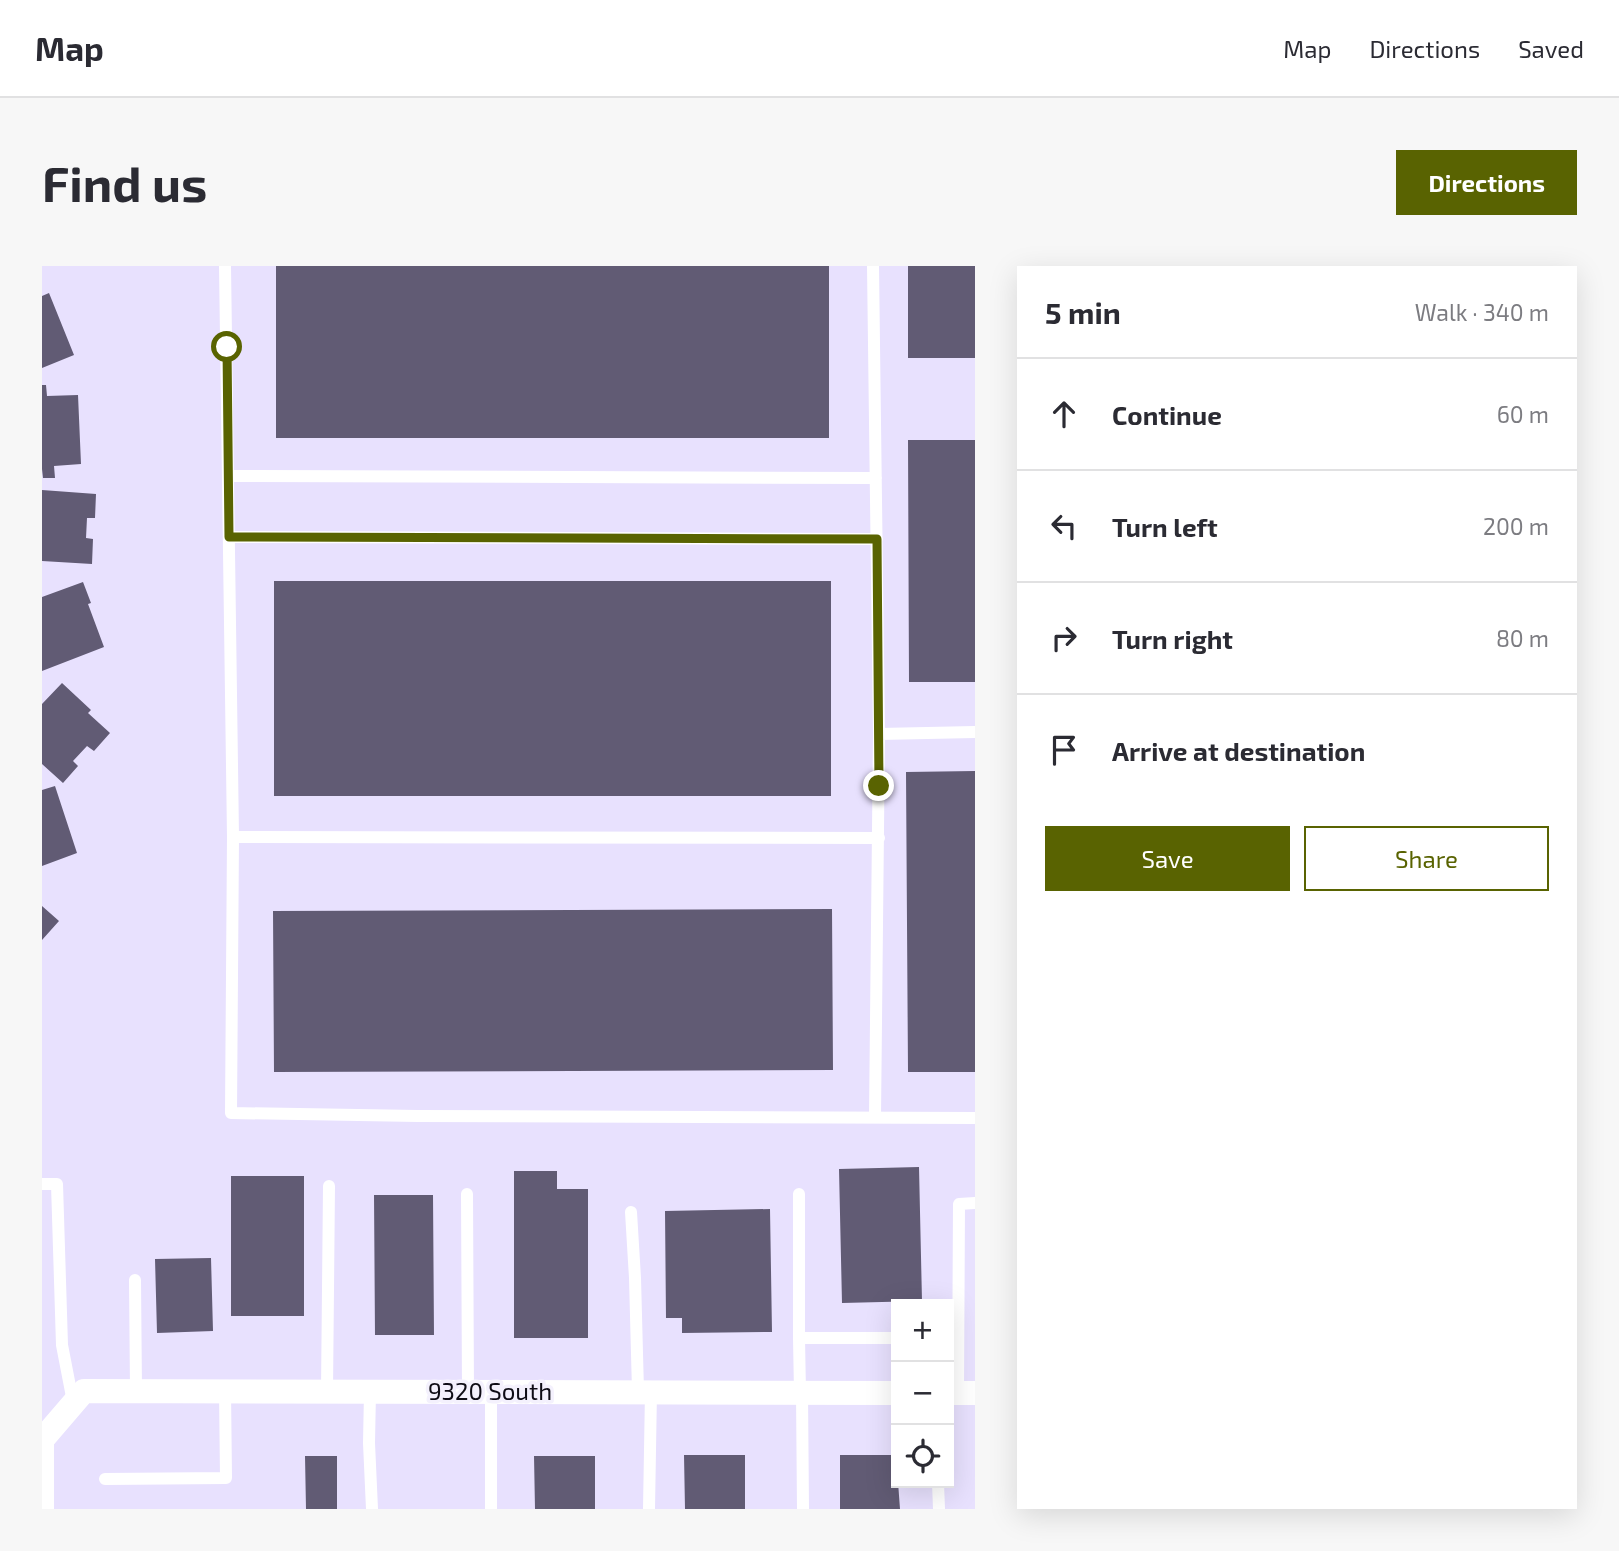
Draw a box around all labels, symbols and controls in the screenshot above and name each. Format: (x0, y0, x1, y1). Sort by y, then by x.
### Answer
text: Map (35, 28, 104, 68)
text: Map (1283, 34, 1331, 63)
text: Directions (1369, 34, 1480, 63)
text: Saved (1518, 34, 1584, 63)
button: Directions (1396, 150, 1577, 215)
text: Find us (42, 153, 207, 212)
text: 5 min (1045, 294, 1121, 330)
text: Walk · 340 m (1415, 298, 1549, 326)
route start (211, 331, 242, 362)
icon: ahead (1045, 395, 1083, 433)
text: Continue (1112, 399, 1222, 430)
text: 60 m (1497, 400, 1549, 428)
icon: left (1045, 507, 1083, 545)
text: Turn left (1112, 511, 1218, 542)
text: 200 m (1483, 512, 1549, 540)
icon: right (1045, 619, 1083, 657)
text: Turn right (1112, 623, 1233, 654)
text: 80 m (1496, 624, 1549, 652)
icon: arrive (1045, 731, 1083, 769)
text: Arrive at destination (1112, 735, 1365, 766)
route end (863, 770, 894, 801)
button: Save (1045, 826, 1290, 891)
button: Share (1304, 826, 1549, 891)
map controls (891, 1299, 954, 1488)
button: + (891, 1299, 954, 1362)
button: − (891, 1362, 954, 1425)
street label: 9320 South (428, 1376, 552, 1405)
button: locate (891, 1425, 954, 1488)

